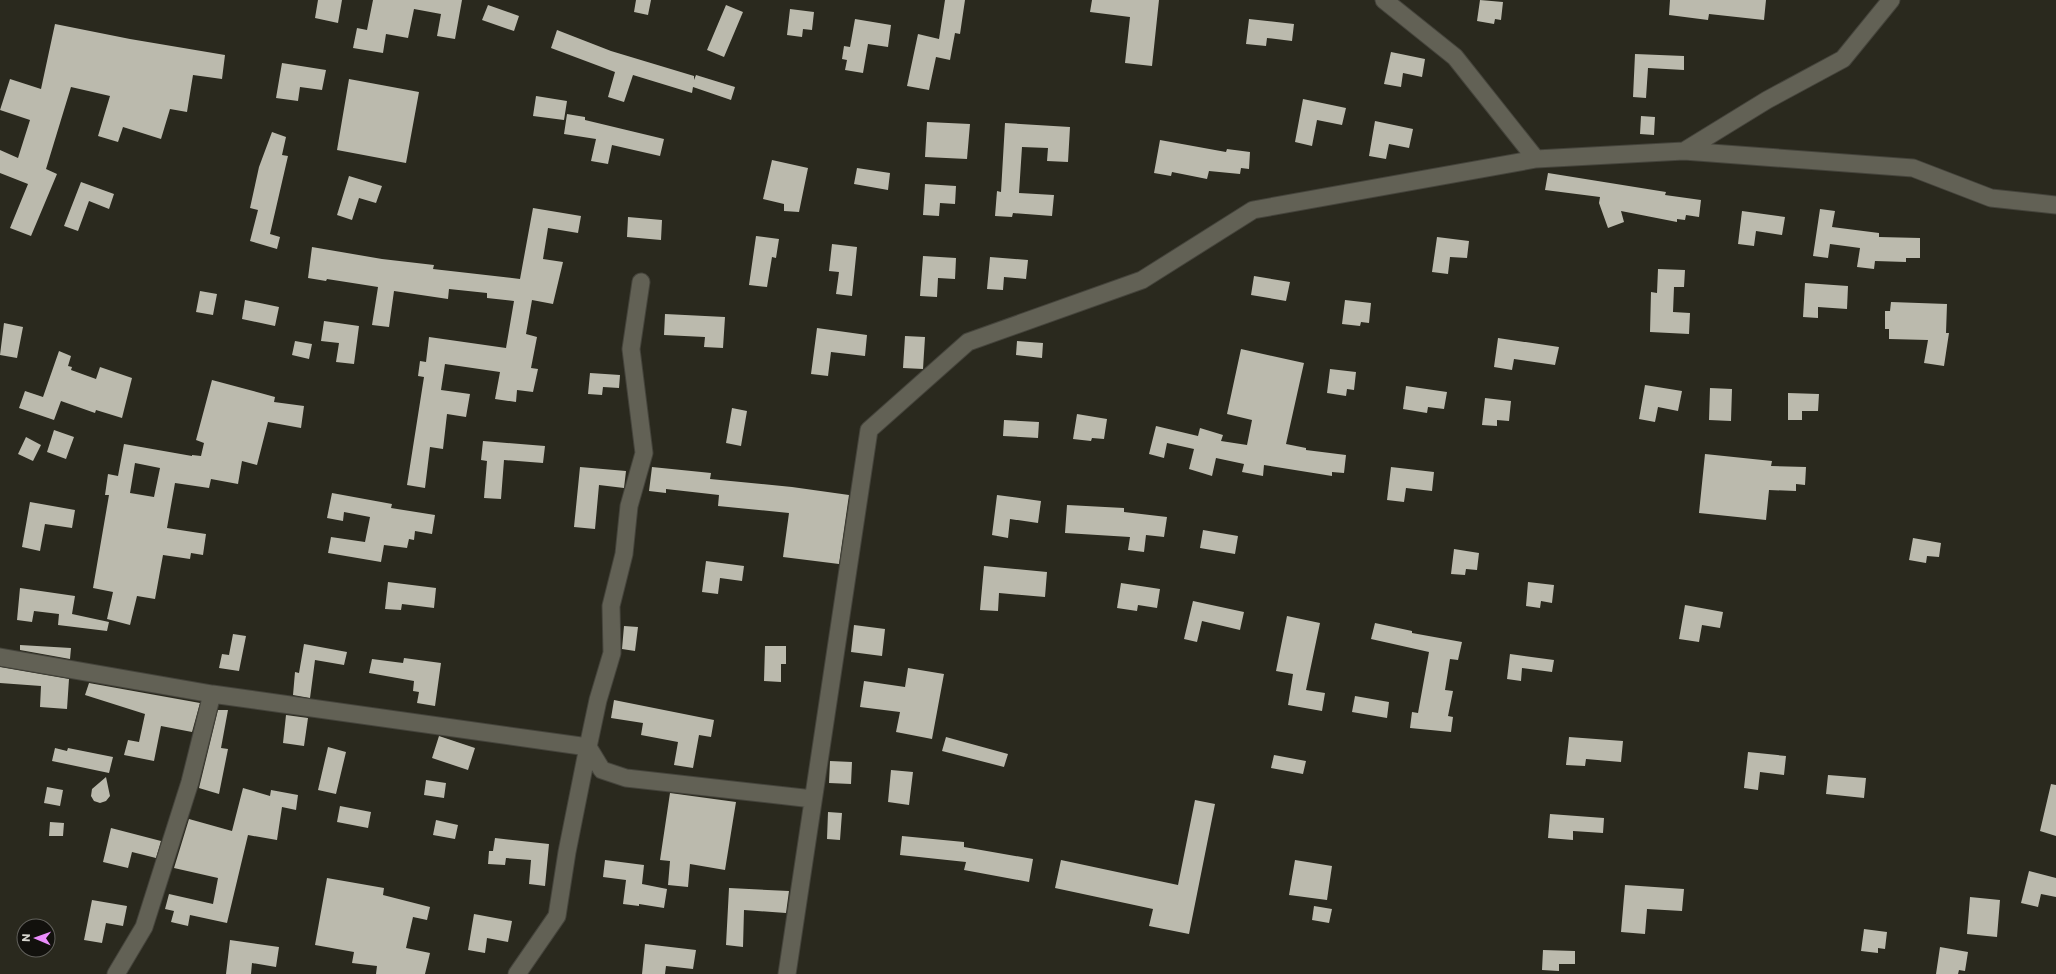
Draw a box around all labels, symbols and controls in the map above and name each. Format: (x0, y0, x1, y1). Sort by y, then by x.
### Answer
north arrow (16, 918, 56, 958)
text: N (18, 933, 34, 942)

